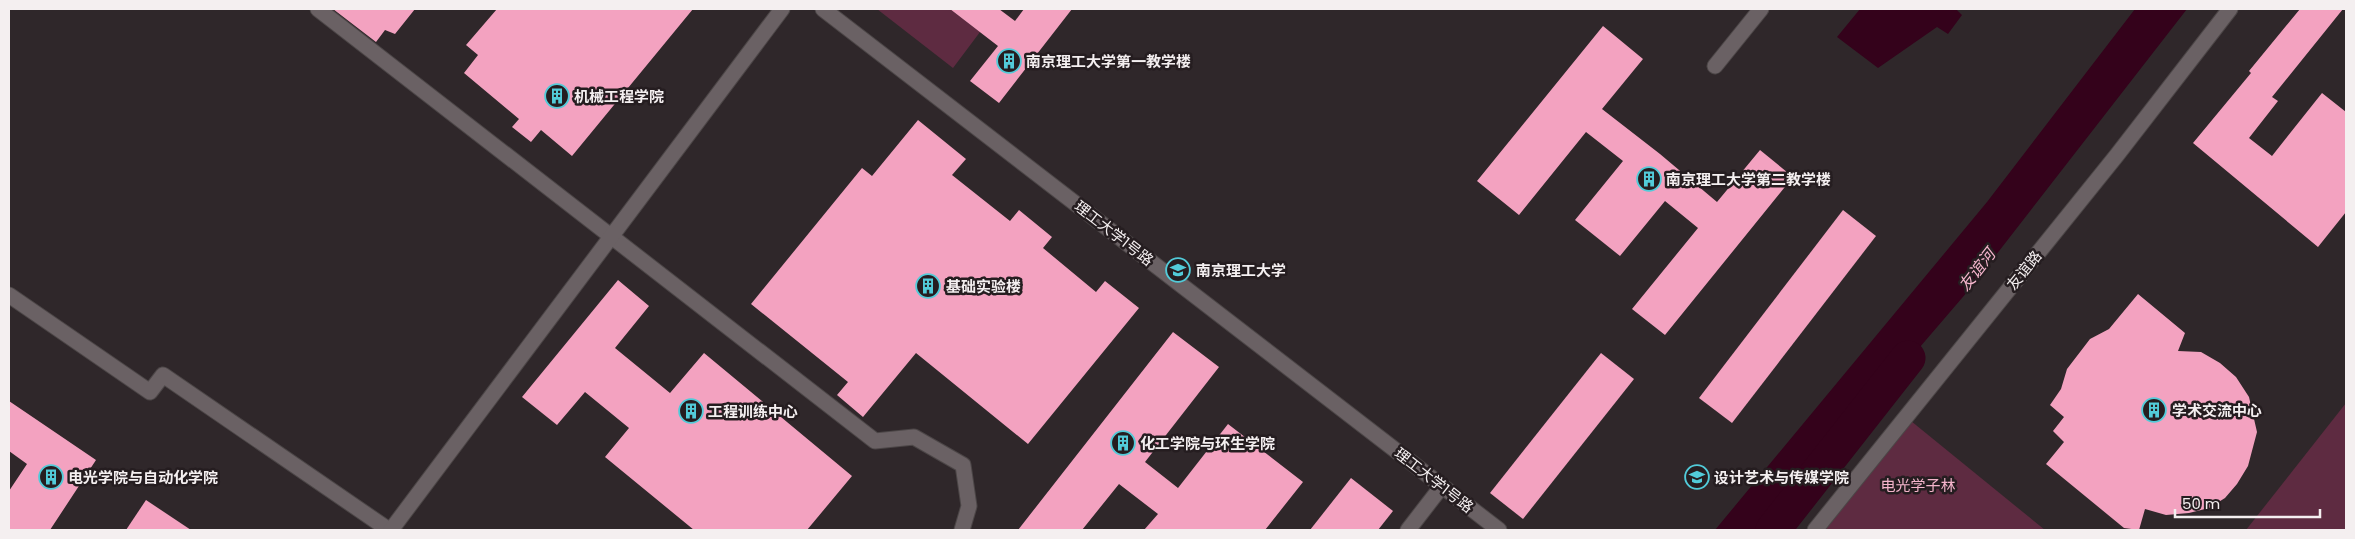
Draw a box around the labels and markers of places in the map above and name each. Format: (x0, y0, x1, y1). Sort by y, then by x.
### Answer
building icon: 南京理工大学第一教学楼 (996, 48, 1022, 74)
place label: 南京理工大学第一教学楼 (1026, 51, 1191, 72)
building icon: 机械工程学院 (544, 83, 570, 109)
place label: 机械工程学院 (574, 86, 664, 107)
building icon: 南京理工大学第二教学楼 (1636, 166, 1662, 192)
place label: 南京理工大学第二教学楼 (1666, 169, 1831, 190)
school or university icon: 南京理工大学 (1165, 257, 1191, 283)
place label: 南京理工大学 (1196, 260, 1286, 281)
building icon: 基础实验楼 (915, 273, 941, 299)
place label: 基础实验楼 (946, 276, 1021, 297)
building icon: 学术交流中心 (2141, 397, 2167, 423)
building icon: 工程训练中心 (678, 398, 704, 424)
place label: 学术交流中心 (2172, 400, 2262, 421)
place label: 工程训练中心 (708, 401, 798, 422)
building icon: 化工学院与环生学院 (1110, 430, 1136, 456)
place label: 化工学院与环生学院 (1140, 433, 1275, 454)
building icon: 电光学院与自动化学院 (38, 464, 64, 490)
school or university icon: 设计艺术与传媒学院 (1684, 464, 1710, 490)
place label: 电光学院与自动化学院 (68, 467, 218, 488)
place label: 设计艺术与传媒学院 (1714, 467, 1849, 488)

